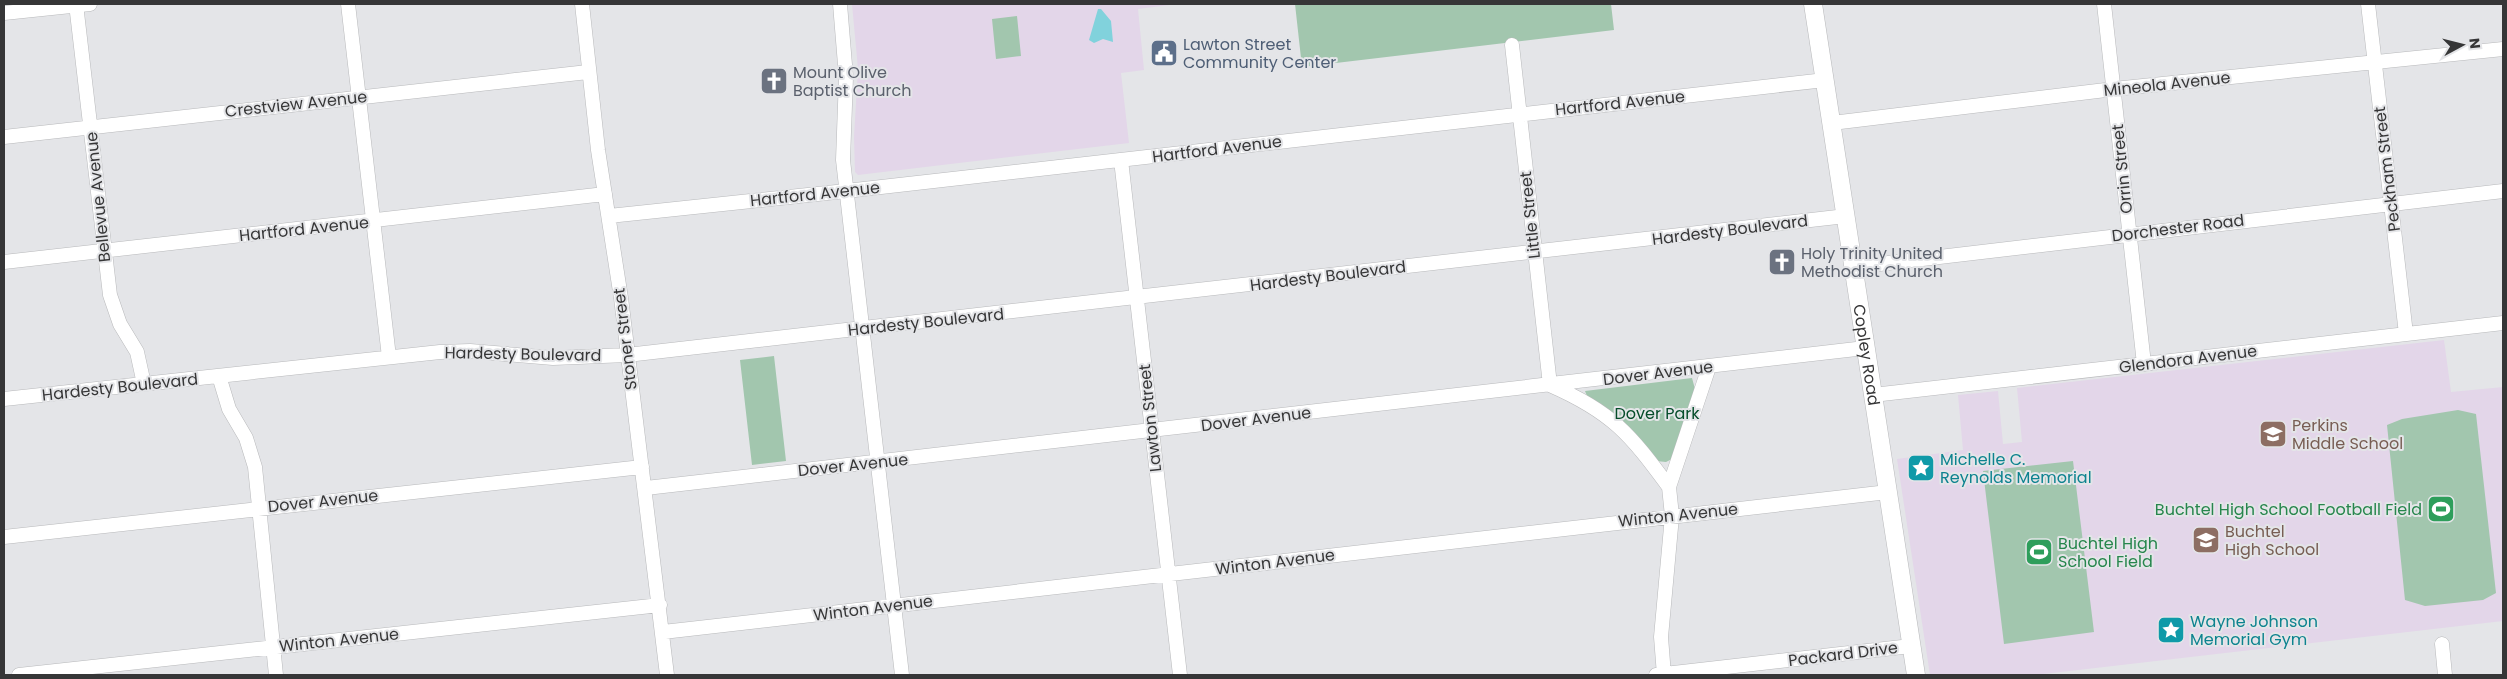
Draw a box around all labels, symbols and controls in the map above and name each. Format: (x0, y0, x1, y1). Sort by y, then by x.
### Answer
north arrow (2437, 20, 2487, 70)
place label: Lawton Street Community Center (1183, 33, 1336, 74)
text: N (2464, 37, 2485, 50)
public building icon: Lawton Street Community Center (1149, 38, 1179, 68)
place label: Mount Olive Baptist Church (793, 61, 911, 102)
church icon: Mount Olive Baptist Church (759, 66, 789, 96)
street label: Mineola Avenue (2103, 66, 2232, 102)
street label: Crestview Avenue (224, 85, 368, 123)
street label: Hartford Avenue (1554, 85, 1686, 121)
street label: Peckham Street (2368, 105, 2406, 233)
street label: Orrin Street (2106, 123, 2138, 215)
street label: Hartford Avenue (1151, 130, 1283, 168)
street label: Bellevue Avenue (80, 131, 116, 263)
street label: Little Street (1514, 170, 1546, 260)
street label: Hartford Avenue (749, 176, 881, 212)
street label: Dorchester Road (2110, 208, 2246, 248)
street label: Hardesty Boulevard (1651, 209, 1809, 251)
street label: Hartford Avenue (238, 211, 370, 247)
place label: Holy Trinity United Methodist Church (1801, 242, 1943, 283)
church icon: Holy Trinity United Methodist Church (1767, 247, 1797, 277)
street label: Hardesty Boulevard (1249, 255, 1407, 297)
street label: Stoner Street (607, 286, 643, 391)
street label: Hardesty Boulevard (847, 302, 1005, 342)
street label: Copley Road (1848, 303, 1886, 407)
street label: Glendora Avenue (2118, 339, 2258, 379)
street label: Hardesty Boulevard (444, 341, 602, 367)
street label: Dover Avenue (1602, 355, 1714, 391)
street label: Lawton Street (1133, 363, 1167, 473)
street label: Hardesty Boulevard (41, 367, 199, 407)
street label: Dover Avenue (1200, 401, 1312, 437)
park label: Dover Park (1615, 402, 1700, 425)
place label: Perkins Middle School (2292, 414, 2403, 455)
school or university icon: Perkins Middle School (2258, 419, 2288, 449)
street label: Dover Avenue (797, 448, 909, 482)
place label: Michelle C. Reynolds Memorial (1940, 448, 2092, 489)
place icon: Michelle C. Reynolds Memorial (1906, 453, 1936, 483)
street label: Dover Avenue (267, 484, 379, 518)
sports icon: Buchtel High School Football Field (2426, 494, 2456, 524)
street label: Winton Avenue (1617, 497, 1739, 533)
place label: Buchtel High School Football Field (2155, 498, 2422, 521)
place label: Buchtel High School (2225, 520, 2319, 561)
school or university icon: Buchtel High School (2191, 525, 2221, 555)
place label: Buchtel High School Field (2058, 532, 2158, 573)
sports icon: Buchtel High School Field (2024, 537, 2054, 567)
street label: Winton Avenue (1214, 543, 1336, 581)
street label: Winton Avenue (812, 589, 934, 627)
place label: Wayne Johnson Memorial Gym (2190, 610, 2318, 651)
place icon: Wayne Johnson Memorial Gym (2156, 615, 2186, 645)
street label: Winton Avenue (278, 622, 400, 658)
street label: Packard Drive (1787, 636, 1899, 672)

